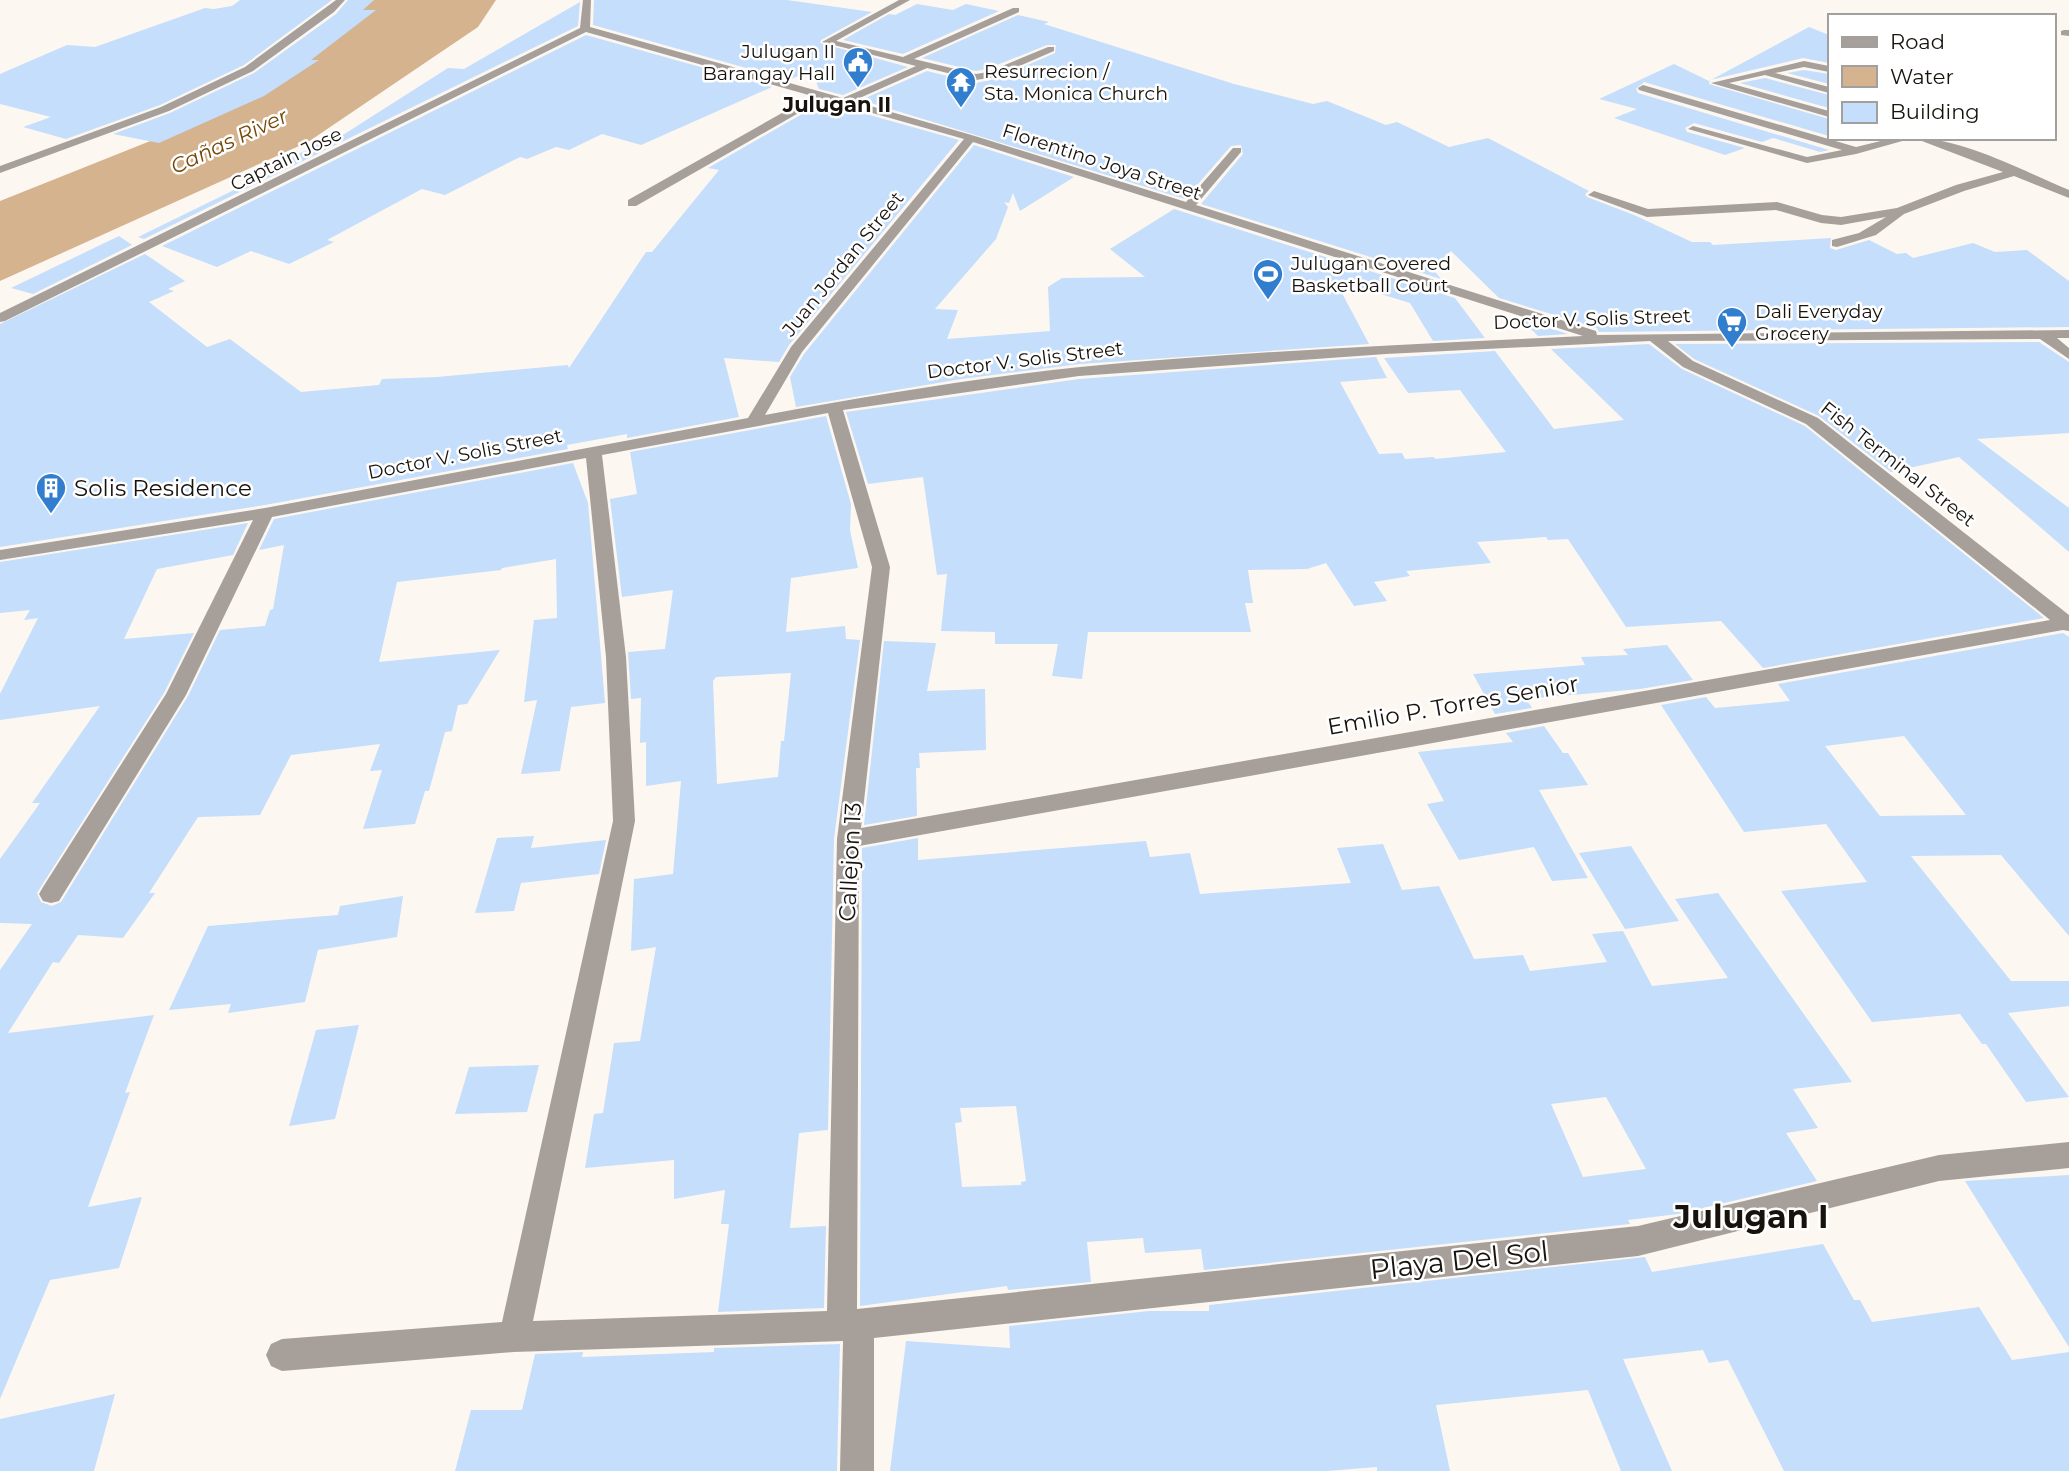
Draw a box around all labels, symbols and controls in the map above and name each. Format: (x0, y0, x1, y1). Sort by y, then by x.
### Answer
legend (1828, 14, 2055, 140)
text: Road (1890, 29, 1945, 54)
place label: Julugan II Barangay Hall (703, 40, 835, 85)
public building icon: Julugan II Barangay Hall (841, 45, 875, 89)
place label: Resurrecion / Sta. Monica Church (984, 60, 1168, 105)
text: Water (1890, 64, 1954, 89)
temple icon: Resurrecion / Sta. Monica Church (944, 65, 978, 109)
district label: Julugan II (782, 92, 891, 117)
text: Building (1890, 99, 1980, 124)
water label: Cañas River (167, 103, 292, 179)
street label: Florentino Joya Street (1000, 119, 1205, 205)
street label: Captain Jose (227, 122, 345, 196)
street label: Juan Jordan Street (777, 187, 909, 342)
place label: Julugan Covered Basketball Court (1290, 252, 1451, 297)
sports icon: Julugan Covered Basketball Court (1251, 257, 1285, 301)
place label: Dali Everyday Grocery (1755, 300, 1883, 345)
street label: Doctor V. Solis Street (1493, 304, 1691, 334)
supermarket icon: Dali Everyday Grocery (1715, 305, 1749, 349)
street label: Doctor V. Solis Street (926, 337, 1125, 383)
street label: Fish Terminal Street (1816, 396, 1980, 532)
street label: Doctor V. Solis Street (366, 424, 564, 484)
building icon: Solis Residence (34, 471, 68, 515)
place label: Solis Residence (74, 474, 252, 502)
street label: Emilio P. Torres Senior (1325, 669, 1581, 741)
street label: Callejon 13 (833, 802, 867, 922)
district label: Julugan I (1673, 1197, 1828, 1236)
street label: Playa Del Sol (1368, 1234, 1550, 1286)

